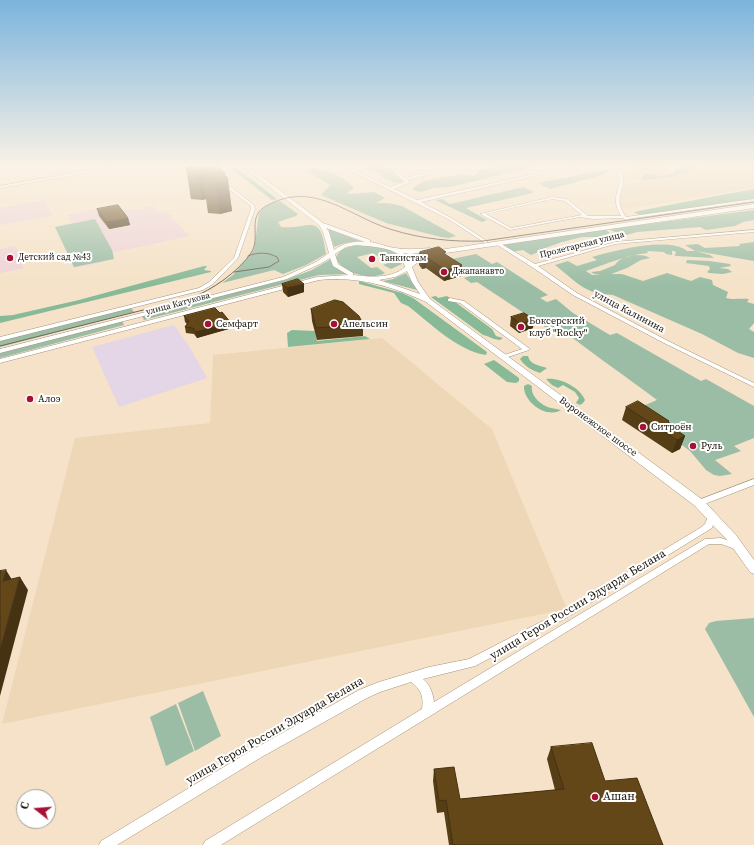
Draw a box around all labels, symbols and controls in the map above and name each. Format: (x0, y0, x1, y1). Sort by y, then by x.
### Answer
street label: Пролетарская улица (539, 229, 625, 261)
marker: Детский сад №43 (5, 253, 15, 263)
place label: Детский сад №43 (18, 253, 91, 263)
marker: Танкистам (367, 254, 377, 264)
place label: Танкистам (380, 254, 426, 264)
marker: Джапанавто (439, 267, 449, 277)
place label: Джапанавто (452, 267, 504, 277)
street label: улица Калинина (592, 288, 666, 336)
street label: улица Катукова (145, 290, 211, 318)
place label: Боксерский клуб "Rocky" (529, 315, 587, 338)
place label: Семфарт (216, 318, 258, 330)
place label: Апельсин (342, 318, 388, 330)
marker: Семфарт (203, 319, 213, 329)
marker: Апельсин (329, 319, 339, 329)
marker: Боксерский клуб "Rocky" (516, 322, 526, 332)
place label: Алоэ (38, 393, 61, 405)
marker: Алоэ (25, 394, 35, 404)
street label: Воронежское шоссе (557, 395, 639, 459)
place label: Ситроён (651, 421, 692, 433)
marker: Ситроён (638, 422, 648, 432)
place label: Руль (701, 440, 723, 452)
marker: Руль (688, 441, 698, 451)
street label: улица Героя России Эдуарда Белана (487, 547, 669, 663)
street label: улица Героя России Эдуарда Белана (184, 674, 366, 788)
north arrow (16, 789, 56, 829)
place label: Ашан (603, 790, 635, 804)
marker: Ашан (590, 792, 600, 802)
text: С (17, 800, 33, 811)

